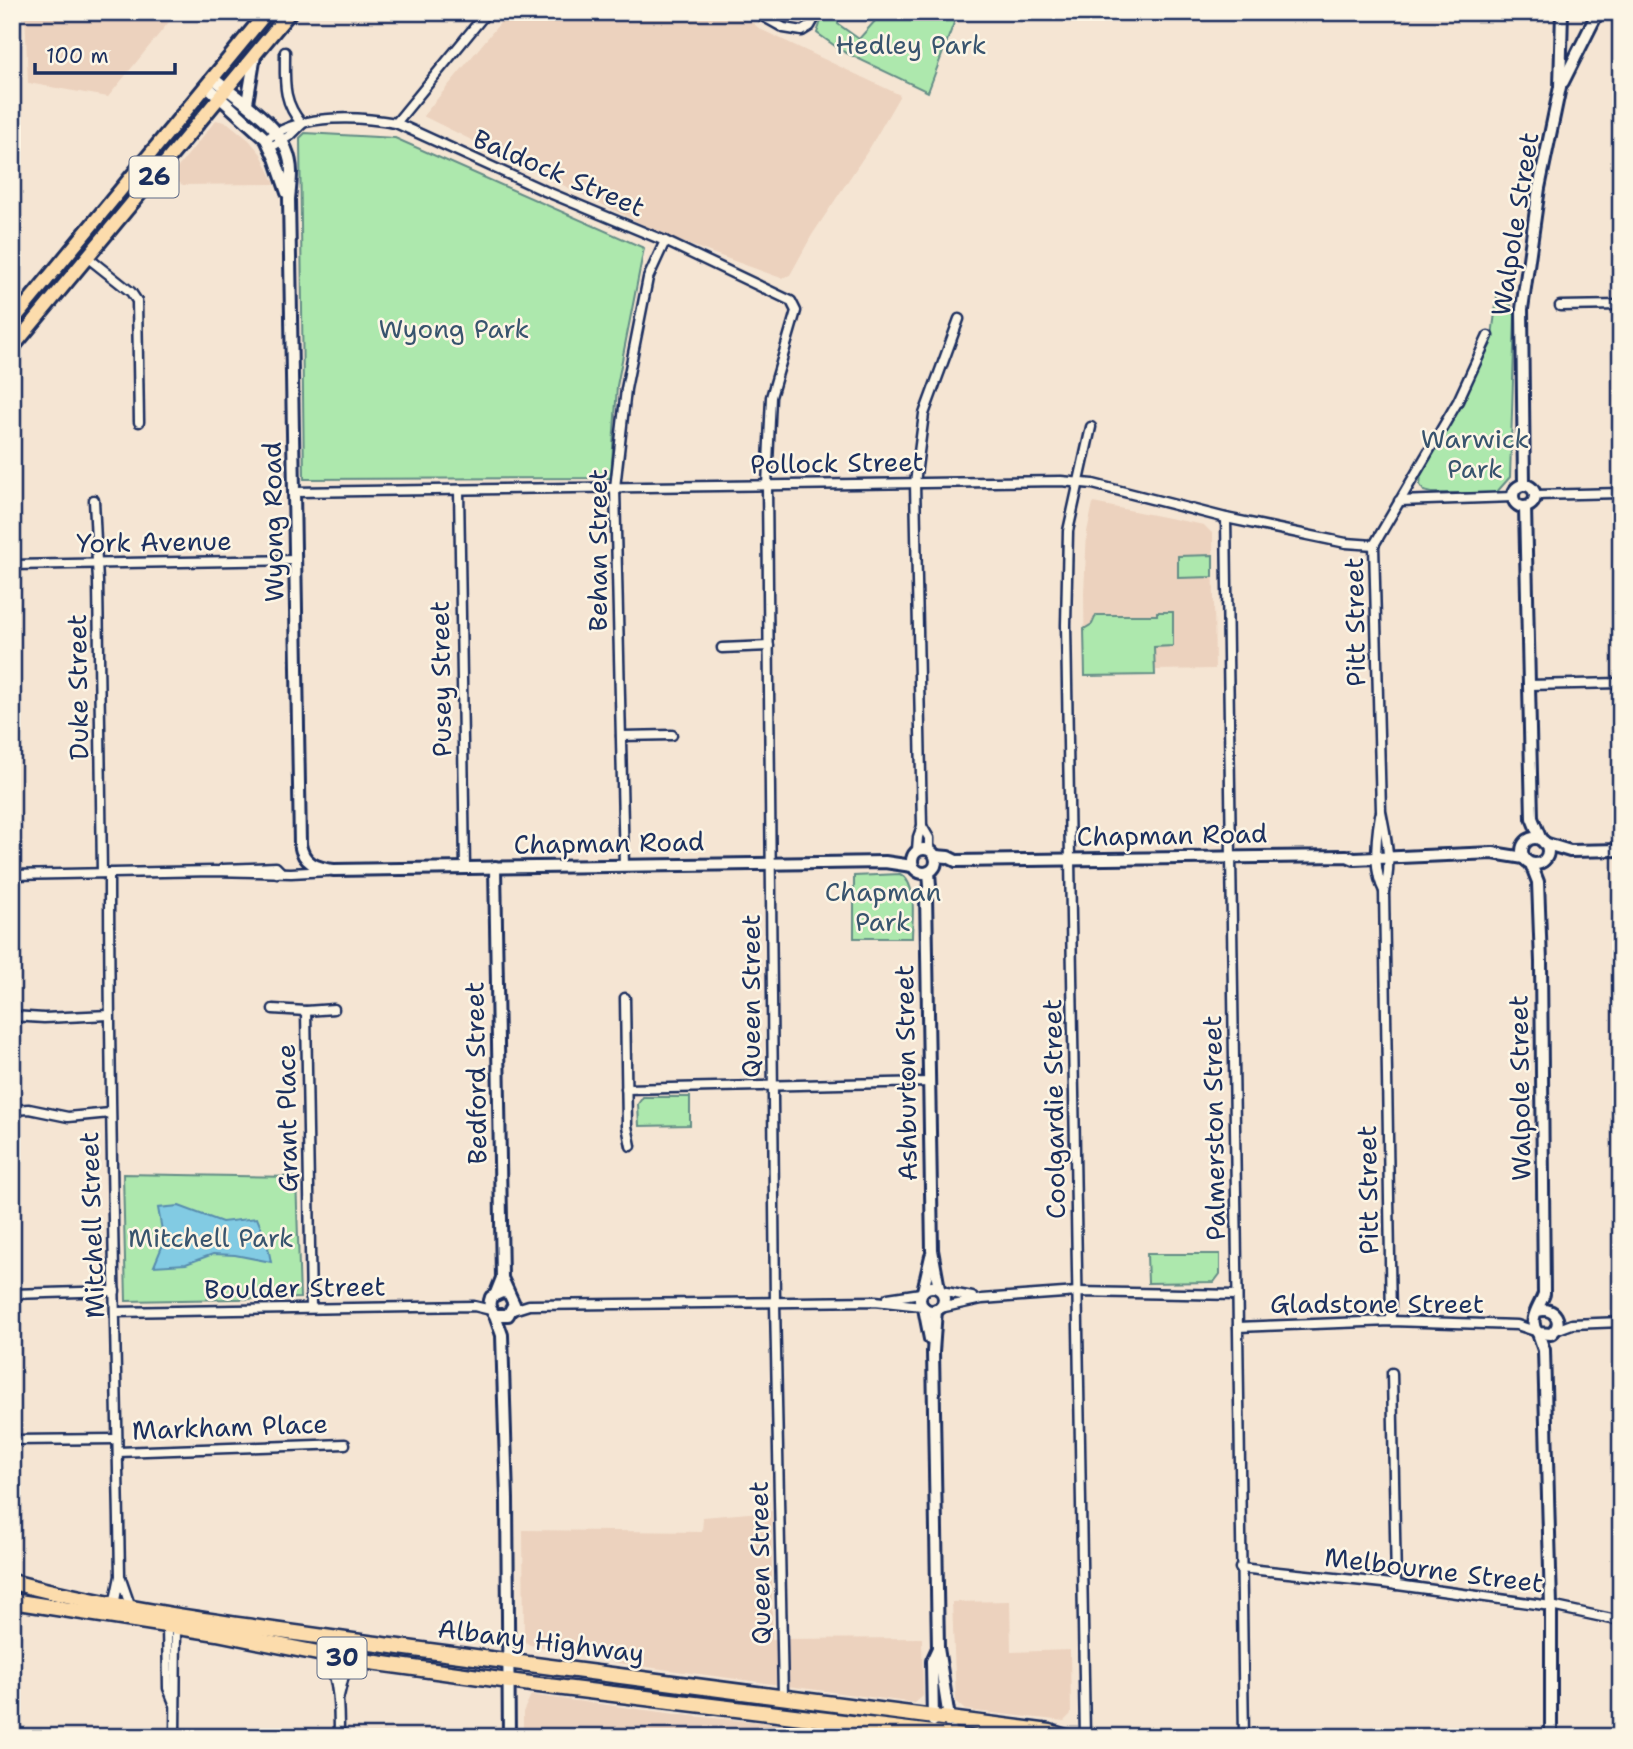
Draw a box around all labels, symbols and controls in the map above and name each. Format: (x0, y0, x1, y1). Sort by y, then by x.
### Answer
park label: Hedley Park (835, 27, 987, 62)
scale bar (35, 32, 175, 76)
text: 100 m (46, 42, 109, 70)
street label: Baldock Street (468, 121, 650, 224)
street label: Walpole Street (1483, 129, 1546, 318)
road number: 26 (130, 156, 178, 197)
park label: Wyong Park (378, 311, 530, 346)
park label: Warwick Park (1421, 421, 1529, 486)
street label: Wyong Road (254, 441, 291, 603)
street label: Pollock Street (750, 443, 924, 482)
street label: Behan Street (580, 469, 615, 631)
street label: York Avenue (76, 523, 232, 560)
street label: Pitt Street (1336, 557, 1373, 687)
street label: Pusey Street (422, 600, 459, 758)
street label: Duke Street (59, 614, 96, 760)
street label: Chapman Road (1076, 815, 1268, 854)
street label: Chapman Road (513, 823, 705, 862)
park label: Chapman Park (825, 874, 941, 939)
street label: Queen Street (733, 914, 768, 1078)
street label: Ashburton Street (886, 965, 925, 1181)
street label: Bedford Street (456, 981, 495, 1165)
street label: Walpole Street (1500, 995, 1539, 1181)
street label: Coolgardie Street (1034, 999, 1073, 1219)
street label: Palmerston Street (1194, 1015, 1233, 1241)
street label: Grant Place (268, 1043, 305, 1193)
street label: Pitt Street (1349, 1125, 1386, 1255)
street label: Mitchell Street (71, 1131, 112, 1319)
park label: Mitchell Park (128, 1220, 294, 1255)
street label: Boulder Street (204, 1268, 386, 1307)
street label: Gladstone Street (1270, 1286, 1484, 1321)
street label: Markham Place (131, 1406, 329, 1447)
street label: Queen Street (741, 1481, 778, 1645)
street label: Melbourne Street (1323, 1539, 1546, 1600)
street label: Albany Highway (436, 1610, 646, 1671)
road number: 30 (318, 1638, 366, 1678)

